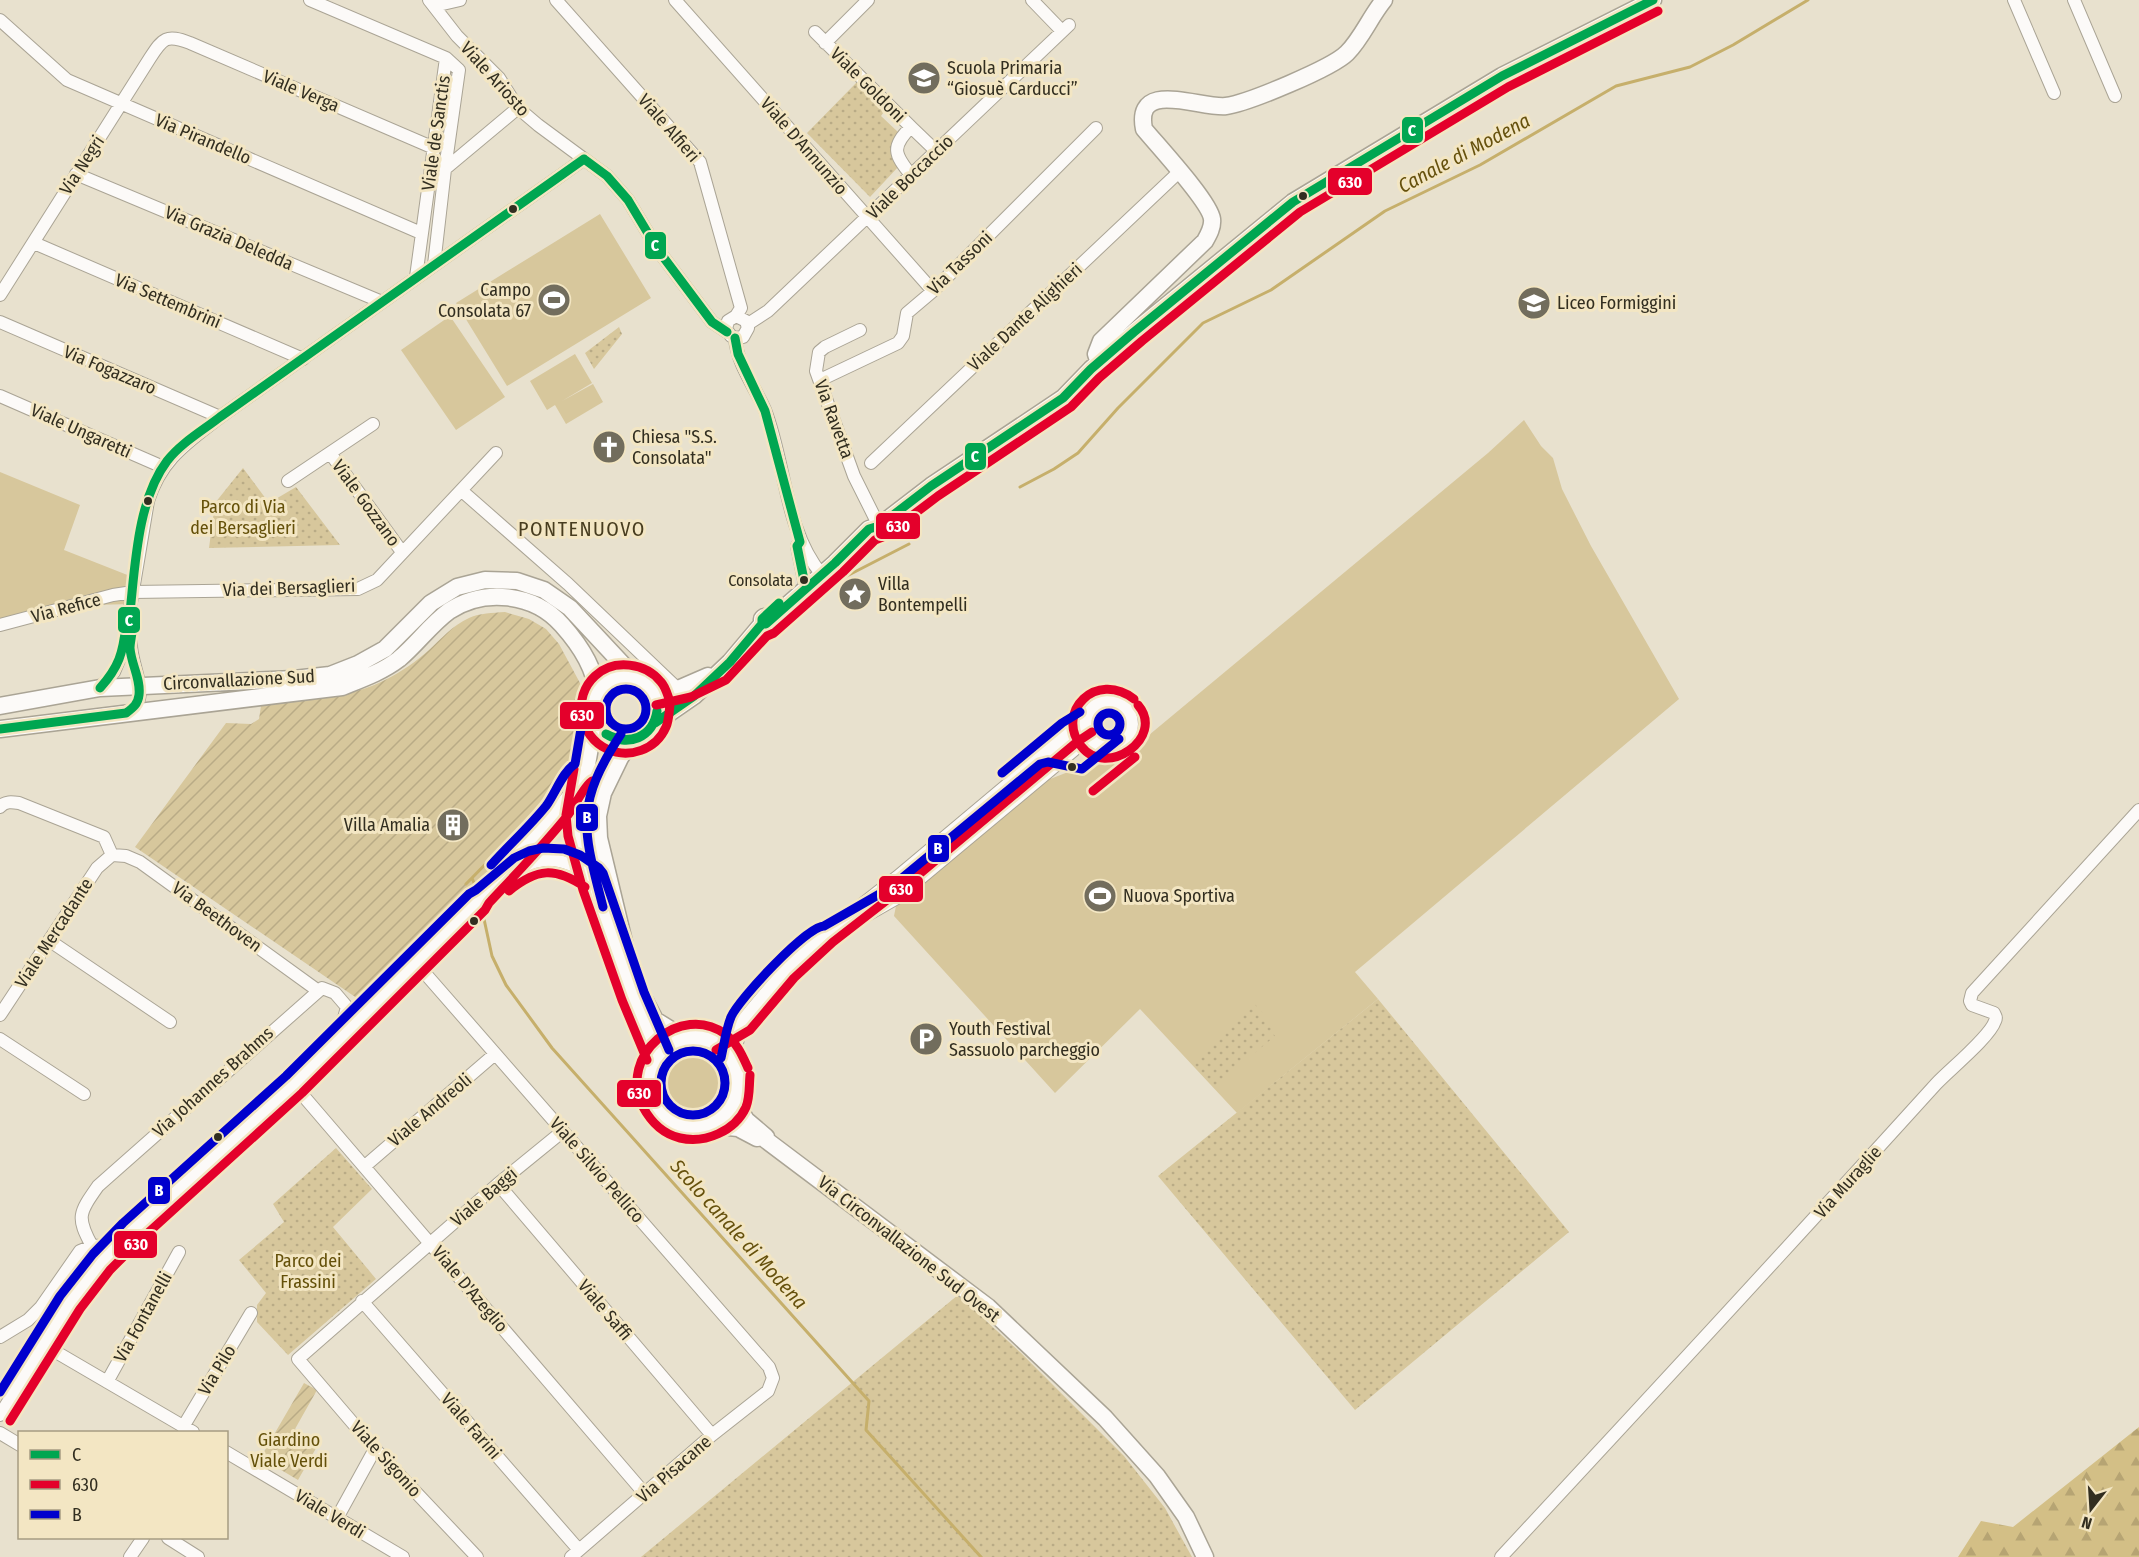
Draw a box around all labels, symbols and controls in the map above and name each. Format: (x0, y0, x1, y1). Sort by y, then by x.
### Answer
street label: Viale Ariosto (456, 37, 534, 121)
street label: Viale Goldoni (826, 43, 910, 127)
place label: Scuola Primaria “Giosuè Carducci” (947, 57, 1078, 100)
school or university icon: Scuola Primaria “Giosuè Carducci” (906, 60, 942, 96)
street label: Viale Verga (260, 65, 343, 117)
street label: Viale de Sanctis (417, 74, 455, 192)
street label: Viale Alfieri (633, 89, 705, 167)
street label: Viale D'Annunzio (756, 93, 852, 199)
water label: Canale di Modena (1394, 108, 1534, 198)
street label: Via Pirandello (152, 109, 254, 169)
line badge: C (1401, 116, 1424, 144)
street label: Viale Boccaccio (862, 130, 958, 224)
street label: Via Negri (55, 131, 109, 199)
line badge: 630 (1327, 167, 1373, 196)
text: 630 (1338, 173, 1363, 192)
unlabelled marker (1297, 190, 1309, 202)
street label: Via Grazia Deledda (161, 201, 297, 275)
unlabelled marker (507, 203, 519, 215)
street label: Via Tassoni (923, 227, 997, 299)
line badge: C (644, 231, 667, 260)
text: C (651, 236, 660, 255)
street label: Viale Dante Alighieri (963, 258, 1087, 376)
street label: Via Settembrini (112, 269, 224, 333)
place label: Campo Consolata 67 (438, 279, 531, 322)
sports icon: Campo Consolata 67 (536, 282, 572, 318)
school or university icon: Liceo Formiggini (1516, 285, 1552, 321)
place label: Liceo Formiggini (1557, 292, 1676, 314)
street label: Via Fogazzaro (60, 341, 160, 399)
street label: Via Ravetta (810, 377, 858, 462)
street label: Viale Ungaretti (27, 399, 135, 463)
place label: Chiesa "S.S. Consolata" (632, 426, 717, 469)
church icon: Chiesa "S.S. Consolata" (591, 429, 627, 465)
line badge: C (964, 442, 987, 471)
text: C (971, 447, 980, 466)
street label: Viale Gozzano (327, 455, 405, 551)
unlabelled marker (142, 495, 154, 507)
park label: Parco di Via dei Bersaglieri (190, 496, 296, 539)
line badge: 630 (875, 512, 921, 540)
district label: PONTENUOVO (518, 517, 646, 541)
text: 630 (886, 517, 911, 536)
place label: Consolata (728, 571, 793, 590)
place label: Villa Bontempelli (878, 573, 968, 616)
marker: Consolata (798, 574, 810, 586)
street label: Via dei Bersaglieri (222, 575, 356, 601)
place icon: Villa Bontempelli (837, 576, 873, 612)
street label: Via Refice (29, 588, 103, 628)
line badge: C (117, 606, 141, 634)
text: C (125, 611, 134, 630)
street label: Circonvallazione Sud (163, 665, 315, 695)
line badge: 630 (559, 701, 605, 730)
text: 630 (570, 706, 595, 725)
unlabelled marker (1066, 761, 1078, 773)
line badge: B (575, 803, 599, 832)
building icon: Villa Amalia (435, 807, 471, 843)
text: B (583, 808, 592, 827)
place label: Villa Amalia (344, 814, 430, 836)
line badge: B (927, 834, 950, 863)
text: B (934, 839, 943, 858)
street label: Viale Mercadante (10, 874, 98, 992)
line badge: 630 (878, 875, 924, 903)
street label: Via Beethoven (168, 877, 266, 957)
sports icon: Nuova Sportiva (1082, 878, 1118, 914)
text: 630 (889, 880, 914, 899)
place label: Nuova Sportiva (1123, 885, 1235, 907)
unlabelled marker (468, 915, 480, 927)
place label: Youth Festival Sassuolo parcheggio (949, 1018, 1100, 1061)
parking icon: Youth Festival Sassuolo parcheggio (908, 1021, 944, 1057)
street label: Via Johannes Brahms (148, 1022, 278, 1142)
street label: Viale Andreoli (384, 1069, 476, 1151)
line badge: 630 (616, 1079, 662, 1108)
text: 630 (627, 1084, 652, 1103)
street label: Viale Silvio Pellico (545, 1113, 649, 1227)
unlabelled marker (212, 1131, 224, 1143)
street label: Via Muraglie (1810, 1141, 1886, 1223)
water label: Scolo canale di Modena (665, 1153, 813, 1314)
street label: Viale Baggi (446, 1163, 522, 1231)
street label: Via Circonvallazione Sud Ovest (814, 1171, 1004, 1327)
line badge: B (147, 1176, 171, 1205)
text: B (155, 1181, 164, 1200)
line badge: 630 (113, 1230, 158, 1259)
text: 630 (124, 1235, 149, 1254)
street label: Viale D'Azeglio (427, 1241, 513, 1337)
park label: Parco dei Frassini (274, 1250, 342, 1293)
street label: Via Fontanelli (109, 1268, 177, 1366)
street label: Viale Saffi (573, 1275, 637, 1345)
street label: Via Pilo (193, 1341, 241, 1399)
street label: Viale Farini (436, 1388, 506, 1464)
street label: Viale Sigonio (346, 1416, 426, 1502)
park label: Giardino Viale Verdi (250, 1429, 328, 1472)
legend (18, 1431, 228, 1539)
street label: Via Pisacane (632, 1431, 716, 1507)
text: C (72, 1444, 81, 1466)
text: 630 (72, 1474, 98, 1496)
north arrow (2061, 1479, 2121, 1539)
street label: Viale Verdi (291, 1485, 369, 1543)
text: B (72, 1504, 82, 1526)
text: N (2079, 1512, 2094, 1533)

